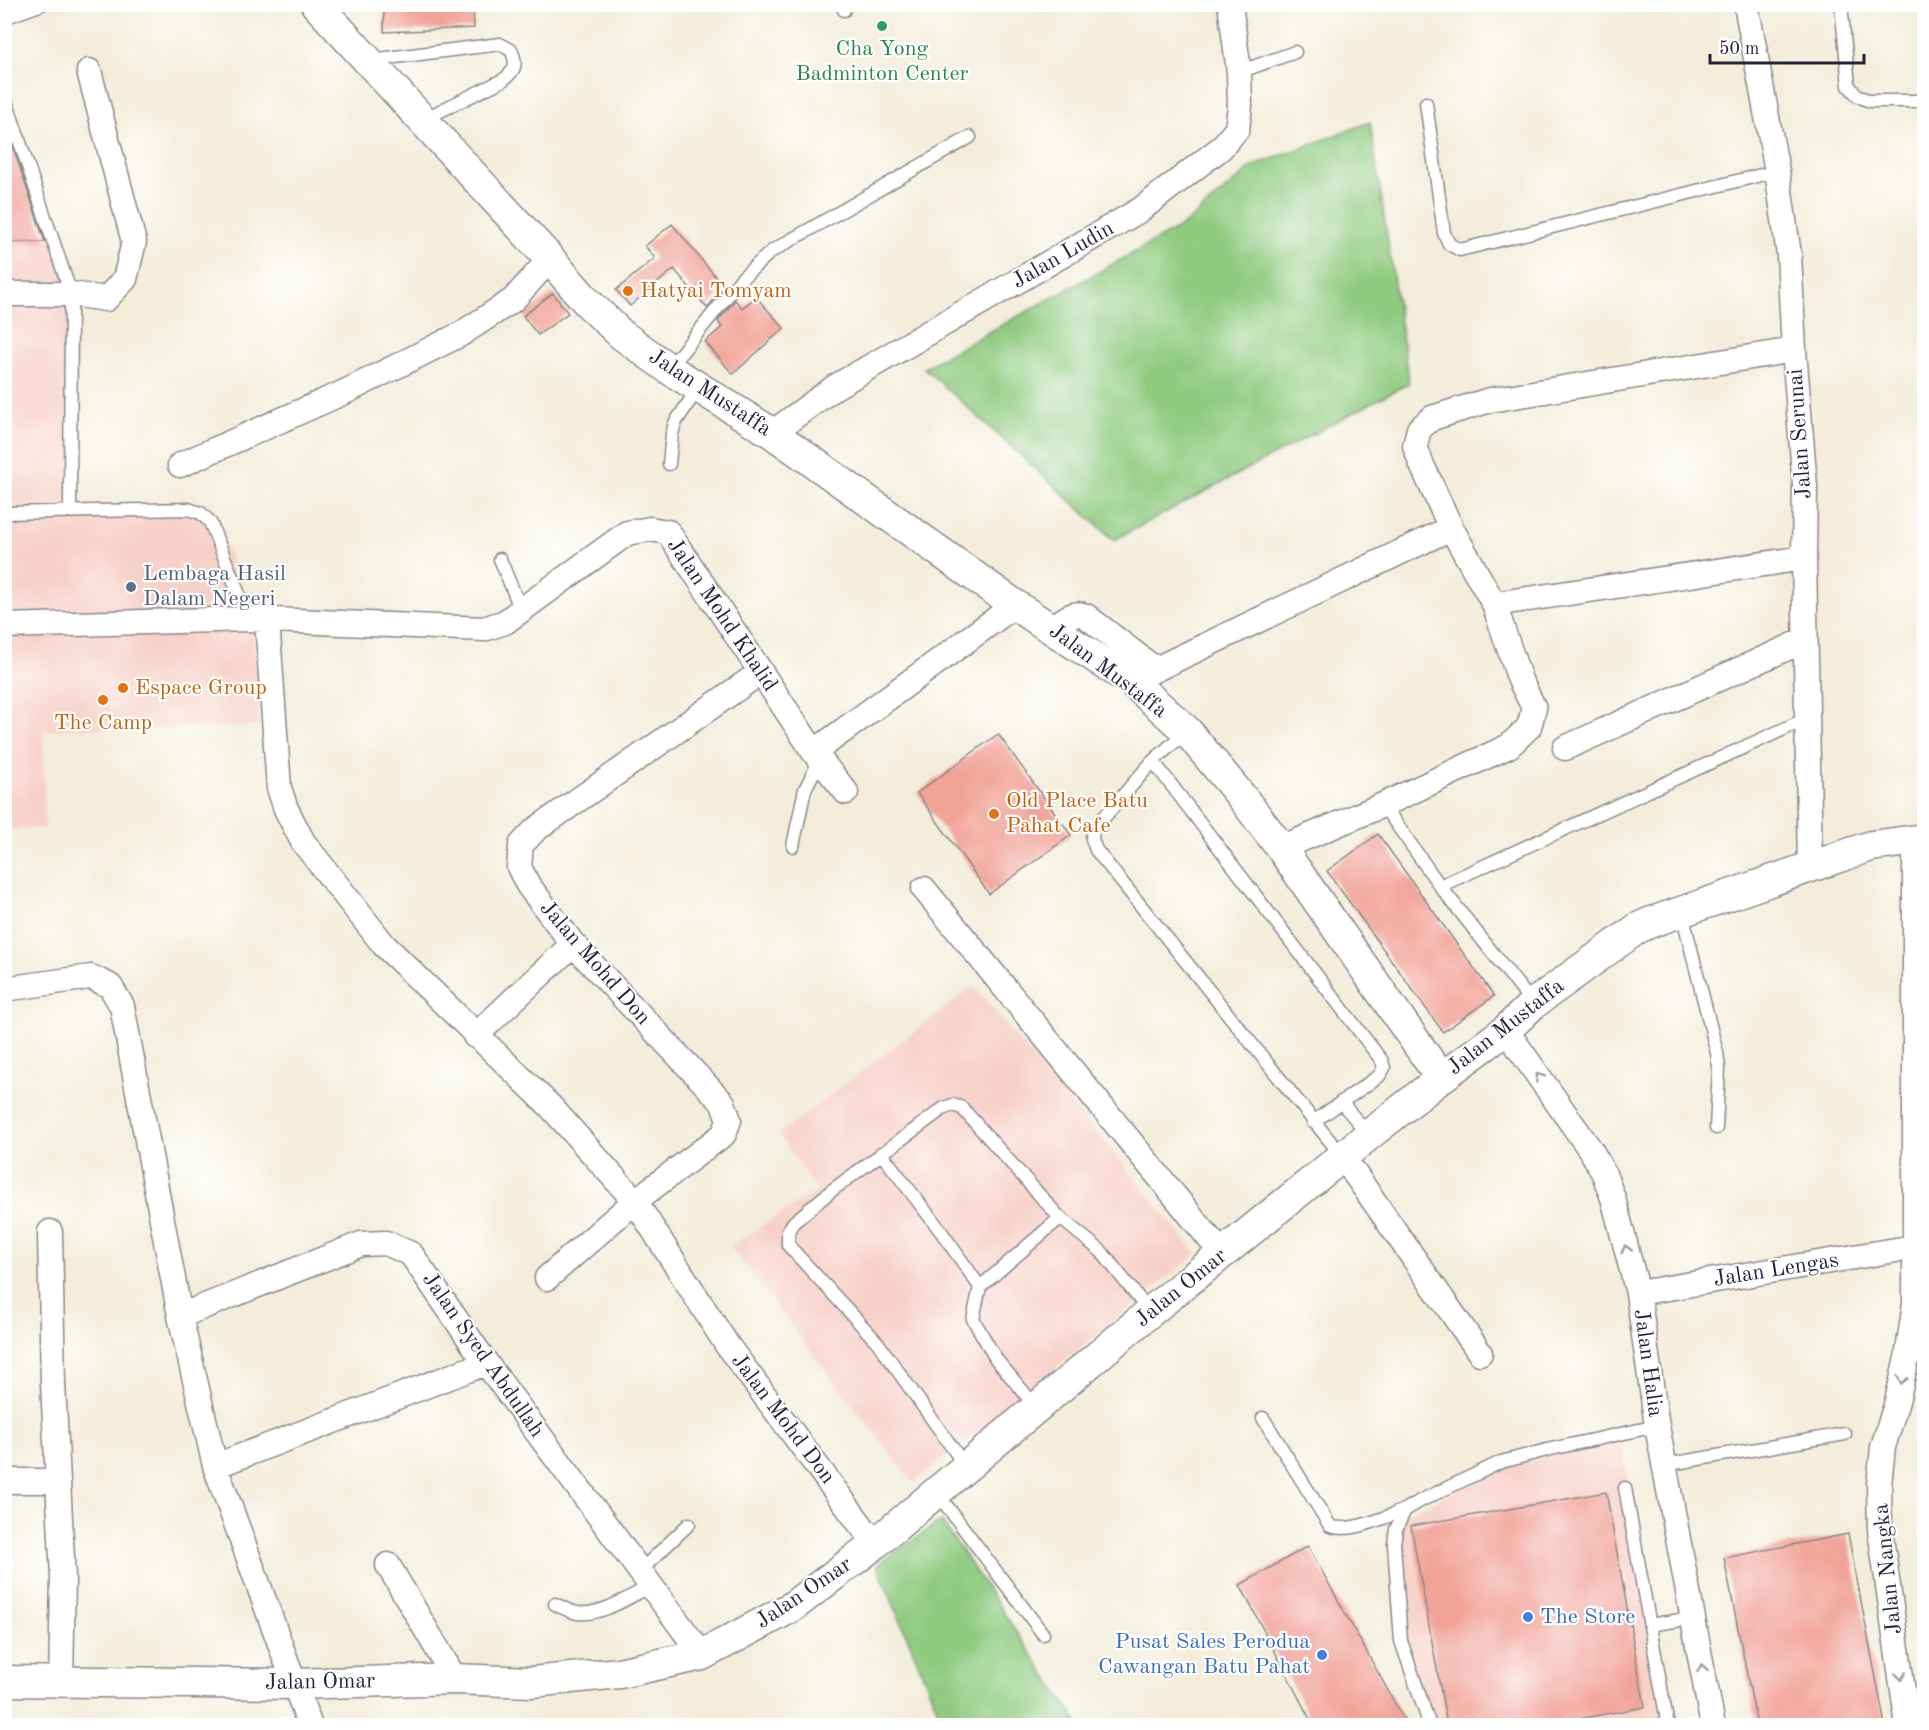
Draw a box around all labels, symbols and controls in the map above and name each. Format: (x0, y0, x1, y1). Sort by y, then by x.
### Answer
marker: Cha Yong Badminton Center (875, 19, 889, 33)
scale bar (1710, 27, 1864, 65)
place label: Cha Yong Badminton Center (795, 38, 969, 85)
text: 50 m (1719, 40, 1759, 58)
street label: Jalan Ludin (1008, 217, 1118, 293)
place label: Hatyai Tomyam (640, 280, 792, 302)
marker: Hatyai Tomyam (621, 284, 635, 298)
street label: Jalan Mustaffa (645, 345, 775, 441)
street label: Jalan Serunai (1784, 368, 1816, 500)
street label: Jalan Mohd Khalid (663, 534, 781, 696)
place label: Lembaga Hasil Dalam Negeri (143, 563, 286, 610)
marker: Lembaga Hasil Dalam Negeri (124, 580, 138, 594)
street label: Jalan Mustaffa (1045, 620, 1171, 722)
place label: Espace Group (135, 677, 267, 699)
marker: Espace Group (116, 681, 130, 695)
marker: The Camp (96, 693, 110, 707)
place label: The Camp (54, 712, 152, 734)
place label: Old Place Batu Pahat Cafe (1006, 790, 1148, 837)
marker: Old Place Batu Pahat Cafe (987, 807, 1001, 821)
street label: Jalan Mohd Don (535, 897, 655, 1029)
street label: Jalan Mustaffa (1444, 975, 1569, 1079)
one-way arrow (1535, 1073, 1546, 1084)
one-way arrow (1621, 1244, 1634, 1254)
street label: Jalan Omar (1131, 1245, 1231, 1331)
street label: Jalan Lengas (1712, 1249, 1840, 1291)
street label: Jalan Syed Abdullah (418, 1269, 548, 1441)
street label: Jalan Halia (1630, 1308, 1666, 1418)
street label: Jalan Mohd Don (727, 1350, 839, 1488)
one-way arrow (1897, 1375, 1910, 1385)
street label: Jalan Nangka (1870, 1502, 1906, 1636)
street label: Jalan Omar (752, 1553, 856, 1633)
place label: The Store (1540, 1606, 1635, 1628)
marker: The Store (1521, 1610, 1535, 1624)
place label: Pusat Sales Perodua Cawangan Batu Pahat (1098, 1631, 1310, 1678)
marker: Pusat Sales Perodua Cawangan Batu Pahat (1315, 1648, 1329, 1662)
one-way arrow (1696, 1663, 1709, 1673)
street label: Jalan Omar (265, 1670, 375, 1694)
one-way arrow (1895, 1671, 1907, 1680)

